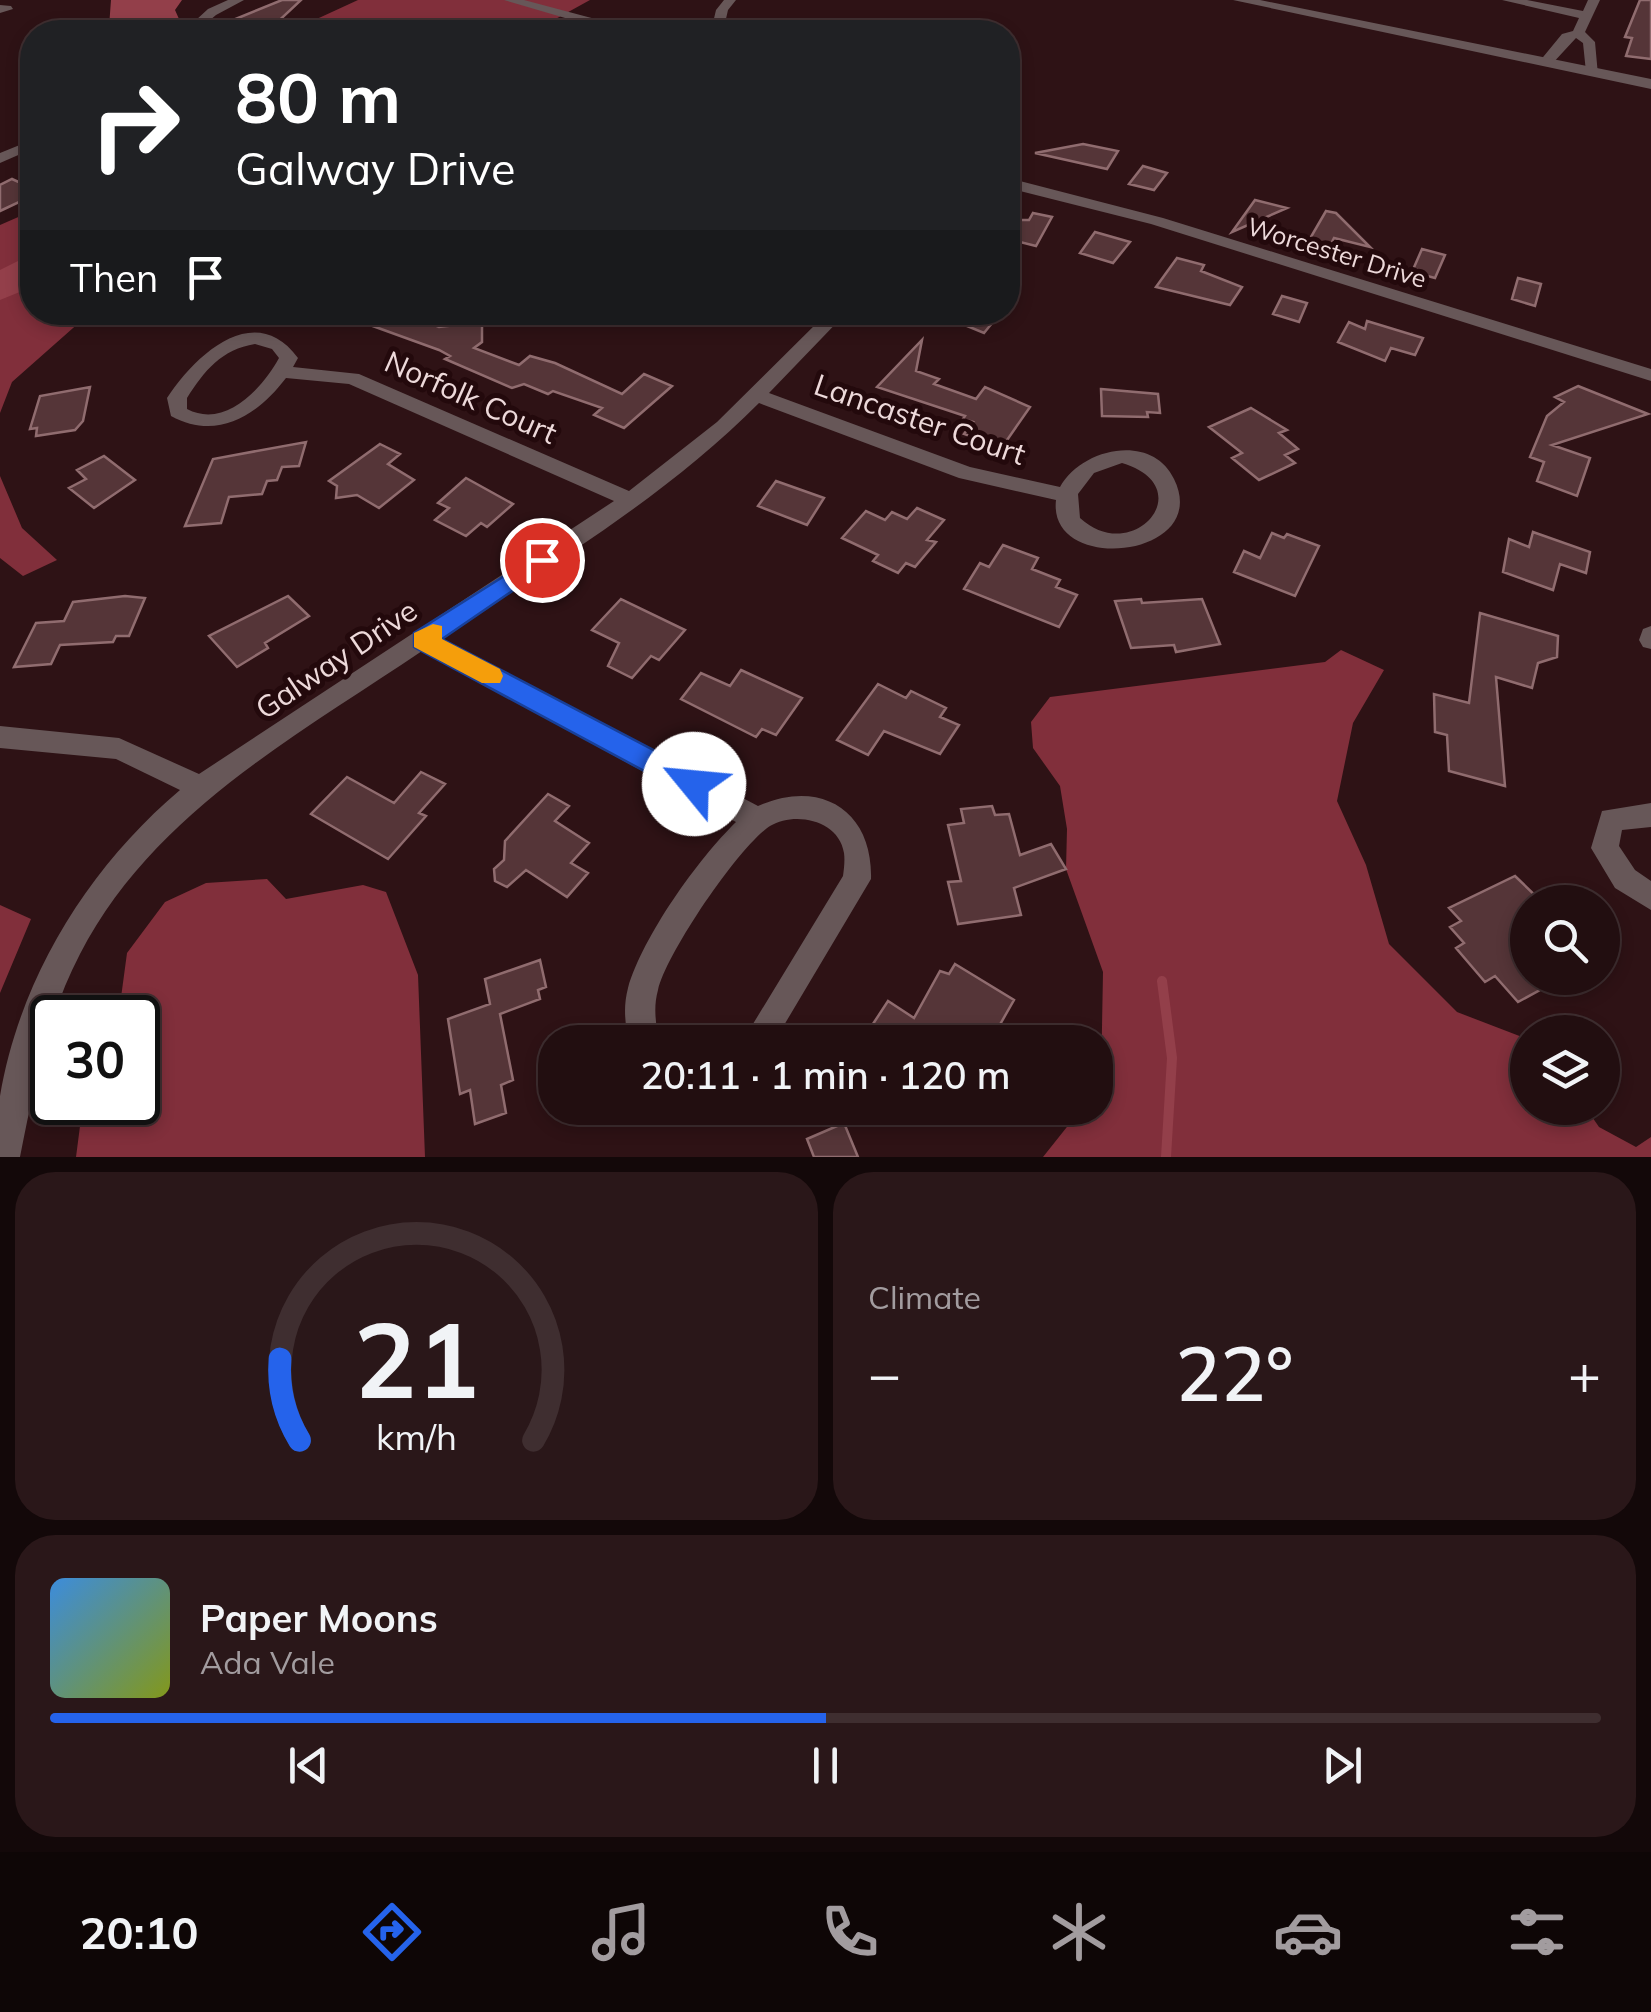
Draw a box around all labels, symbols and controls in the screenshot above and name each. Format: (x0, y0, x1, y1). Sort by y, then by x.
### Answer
text: 80 m (235, 53, 401, 141)
icon: right (70, 60, 200, 190)
text: Galway Drive (235, 140, 515, 196)
street label: Worcester Drive (1244, 210, 1430, 294)
icon: arrive (178, 250, 233, 305)
text: Then (70, 254, 158, 302)
street label: Norfolk Court (379, 342, 563, 452)
street label: Lancaster Court (809, 365, 1031, 473)
pin (500, 518, 585, 603)
icon: arrive (515, 533, 570, 588)
street label: Galway Drive (248, 591, 424, 727)
position arrow (642, 732, 746, 836)
map controls (1510, 885, 1620, 1125)
button: search (1510, 885, 1620, 995)
speed limit sign: 30 (30, 995, 160, 1125)
button: layers (1510, 1015, 1620, 1125)
text: 20:11 · 1 min · 120 m (640, 1051, 1011, 1099)
text: Climate (868, 1277, 981, 1317)
text: 21 (354, 1293, 479, 1424)
text: 22° (1175, 1326, 1294, 1420)
text: − (868, 1339, 901, 1408)
text: + (1568, 1339, 1601, 1408)
text: km/h (376, 1414, 457, 1459)
text: Paper Moons (200, 1594, 438, 1642)
text: Ada Vale (200, 1642, 335, 1682)
icon: previous (281, 1738, 336, 1793)
icon: pause (798, 1738, 853, 1793)
icon: next (1315, 1738, 1370, 1793)
icon: directions (357, 1897, 427, 1967)
icon: music (586, 1897, 656, 1967)
icon: phone (815, 1897, 885, 1967)
icon: climate (1044, 1897, 1114, 1967)
icon: car (1273, 1897, 1343, 1967)
icon: filters (1502, 1897, 1572, 1967)
text: 20:10 (79, 1904, 199, 1960)

